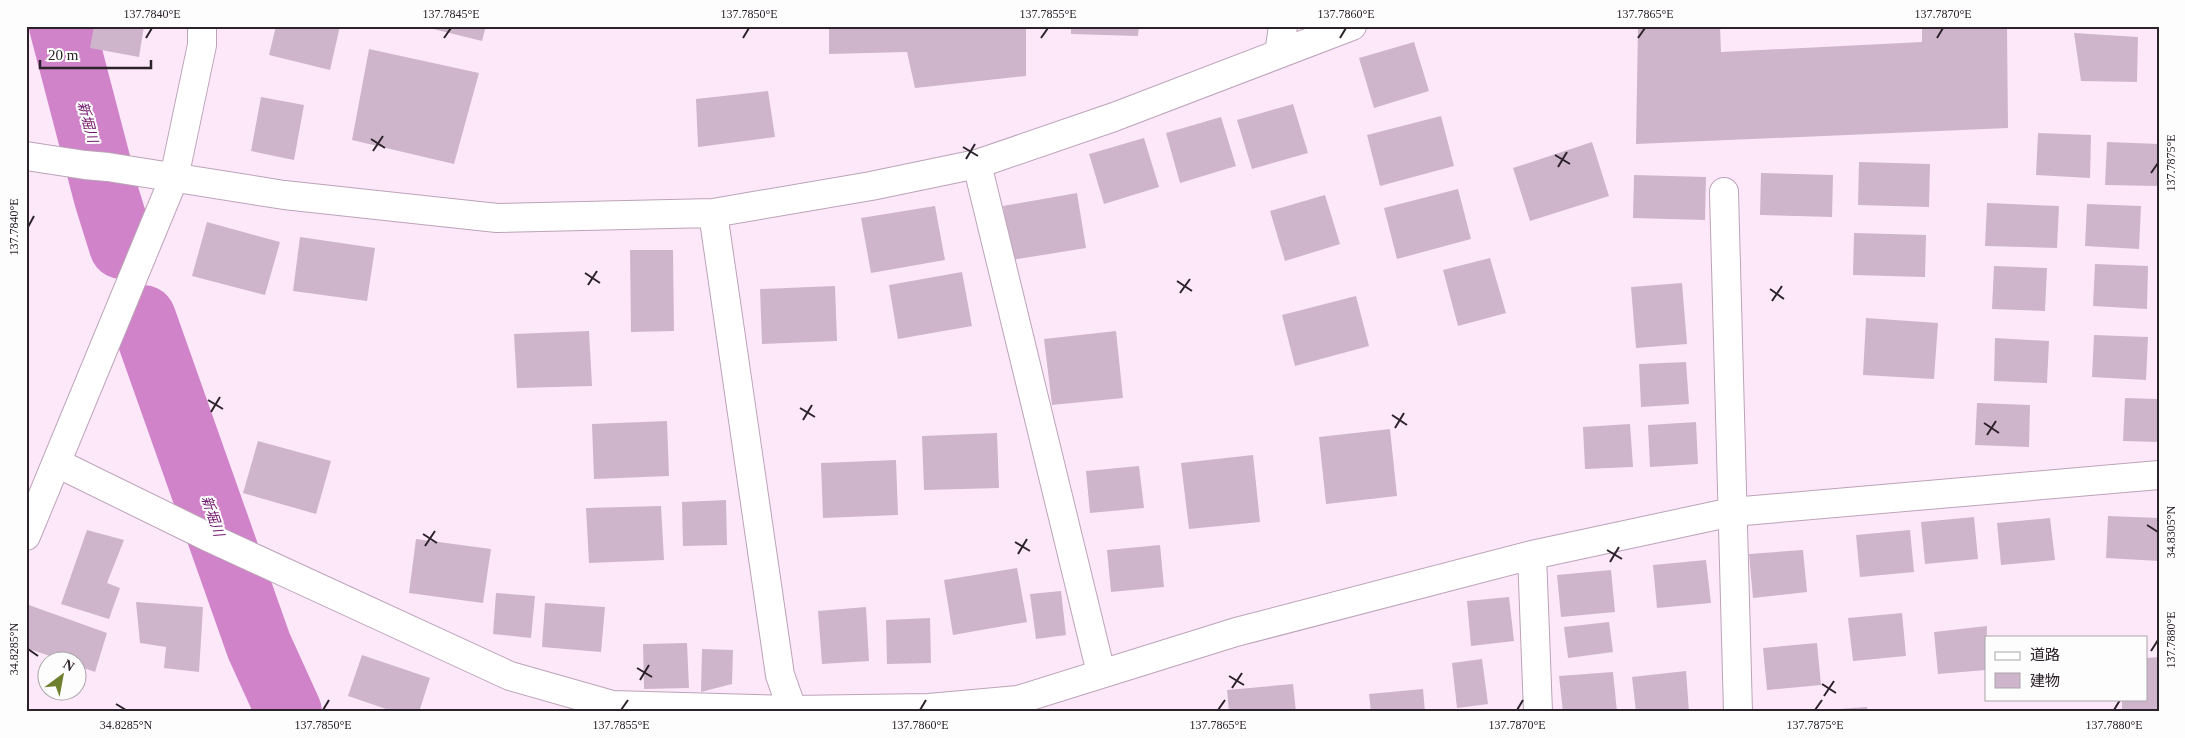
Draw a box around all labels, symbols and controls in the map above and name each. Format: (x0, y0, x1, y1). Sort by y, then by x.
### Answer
text: 137.7840°E (123, 7, 181, 21)
text: 137.7845°E (422, 7, 480, 21)
text: 137.7850°E (720, 7, 778, 21)
text: 137.7855°E (1019, 7, 1077, 21)
text: 137.7860°E (1317, 7, 1375, 21)
text: 137.7865°E (1616, 7, 1674, 21)
text: 137.7870°E (1914, 7, 1972, 21)
scale bar (40, 38, 151, 70)
text: 20 m (48, 47, 79, 63)
water label: 新堀川 (75, 100, 101, 146)
text: 137.7875°E (2164, 134, 2178, 192)
text: 137.7840°E (7, 198, 21, 256)
water label: 新堀川 (199, 494, 227, 540)
text: 34.8305°N (2164, 505, 2178, 558)
text: 137.7880°E (2164, 611, 2178, 669)
text: 34.8285°N (7, 622, 21, 675)
legend (1985, 636, 2148, 700)
text: 道路 (2030, 647, 2060, 663)
north arrow (38, 650, 88, 700)
text: N (60, 656, 77, 674)
text: 建物 (2030, 673, 2060, 689)
text: 34.8285°N (100, 718, 153, 732)
text: 137.7850°E (294, 718, 352, 732)
text: 137.7855°E (592, 718, 650, 732)
text: 137.7860°E (891, 718, 949, 732)
text: 137.7865°E (1189, 718, 1247, 732)
text: 137.7870°E (1488, 718, 1546, 732)
text: 137.7875°E (1786, 718, 1844, 732)
text: 137.7880°E (2085, 718, 2143, 732)

